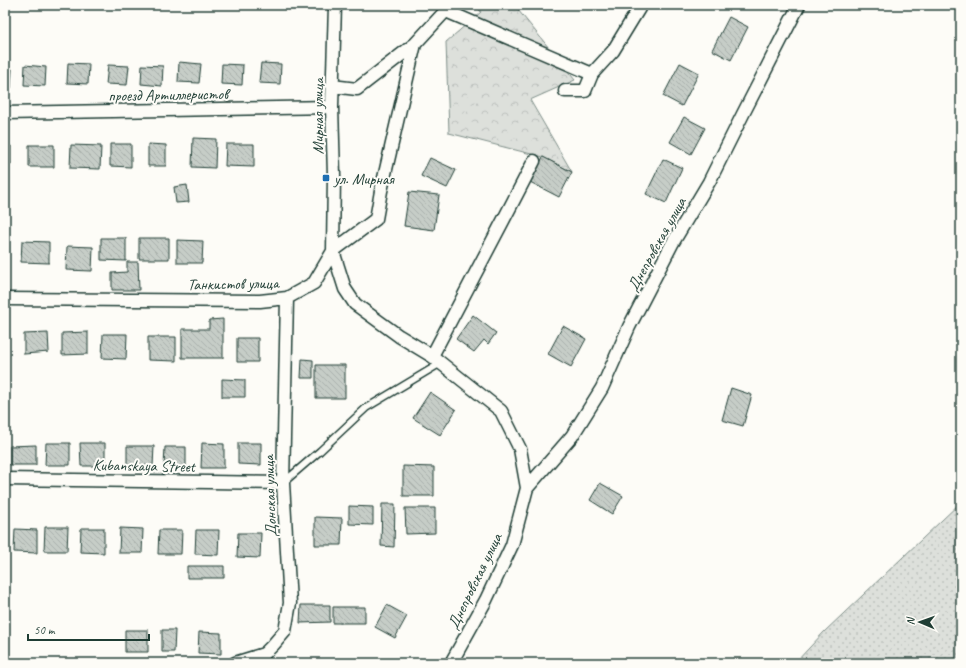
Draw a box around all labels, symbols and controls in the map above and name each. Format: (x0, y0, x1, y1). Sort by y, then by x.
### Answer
street label: Мирная улица (308, 76, 328, 154)
street label: проезд Артиллеристов (108, 84, 231, 106)
place label: ул. Мирная (333, 169, 395, 189)
marker: ул. Мирная (321, 173, 331, 183)
street label: Днепровская улица (623, 193, 691, 295)
street label: Танкистов улица (187, 273, 280, 295)
street label: Донская улица (259, 453, 281, 537)
street label: Kubanskaya Street (93, 455, 197, 477)
street label: Днепровская улица (443, 529, 507, 633)
north arrow (900, 602, 940, 642)
scale bar (28, 616, 149, 642)
text: N (903, 616, 917, 625)
text: 50 m (34, 622, 56, 638)

